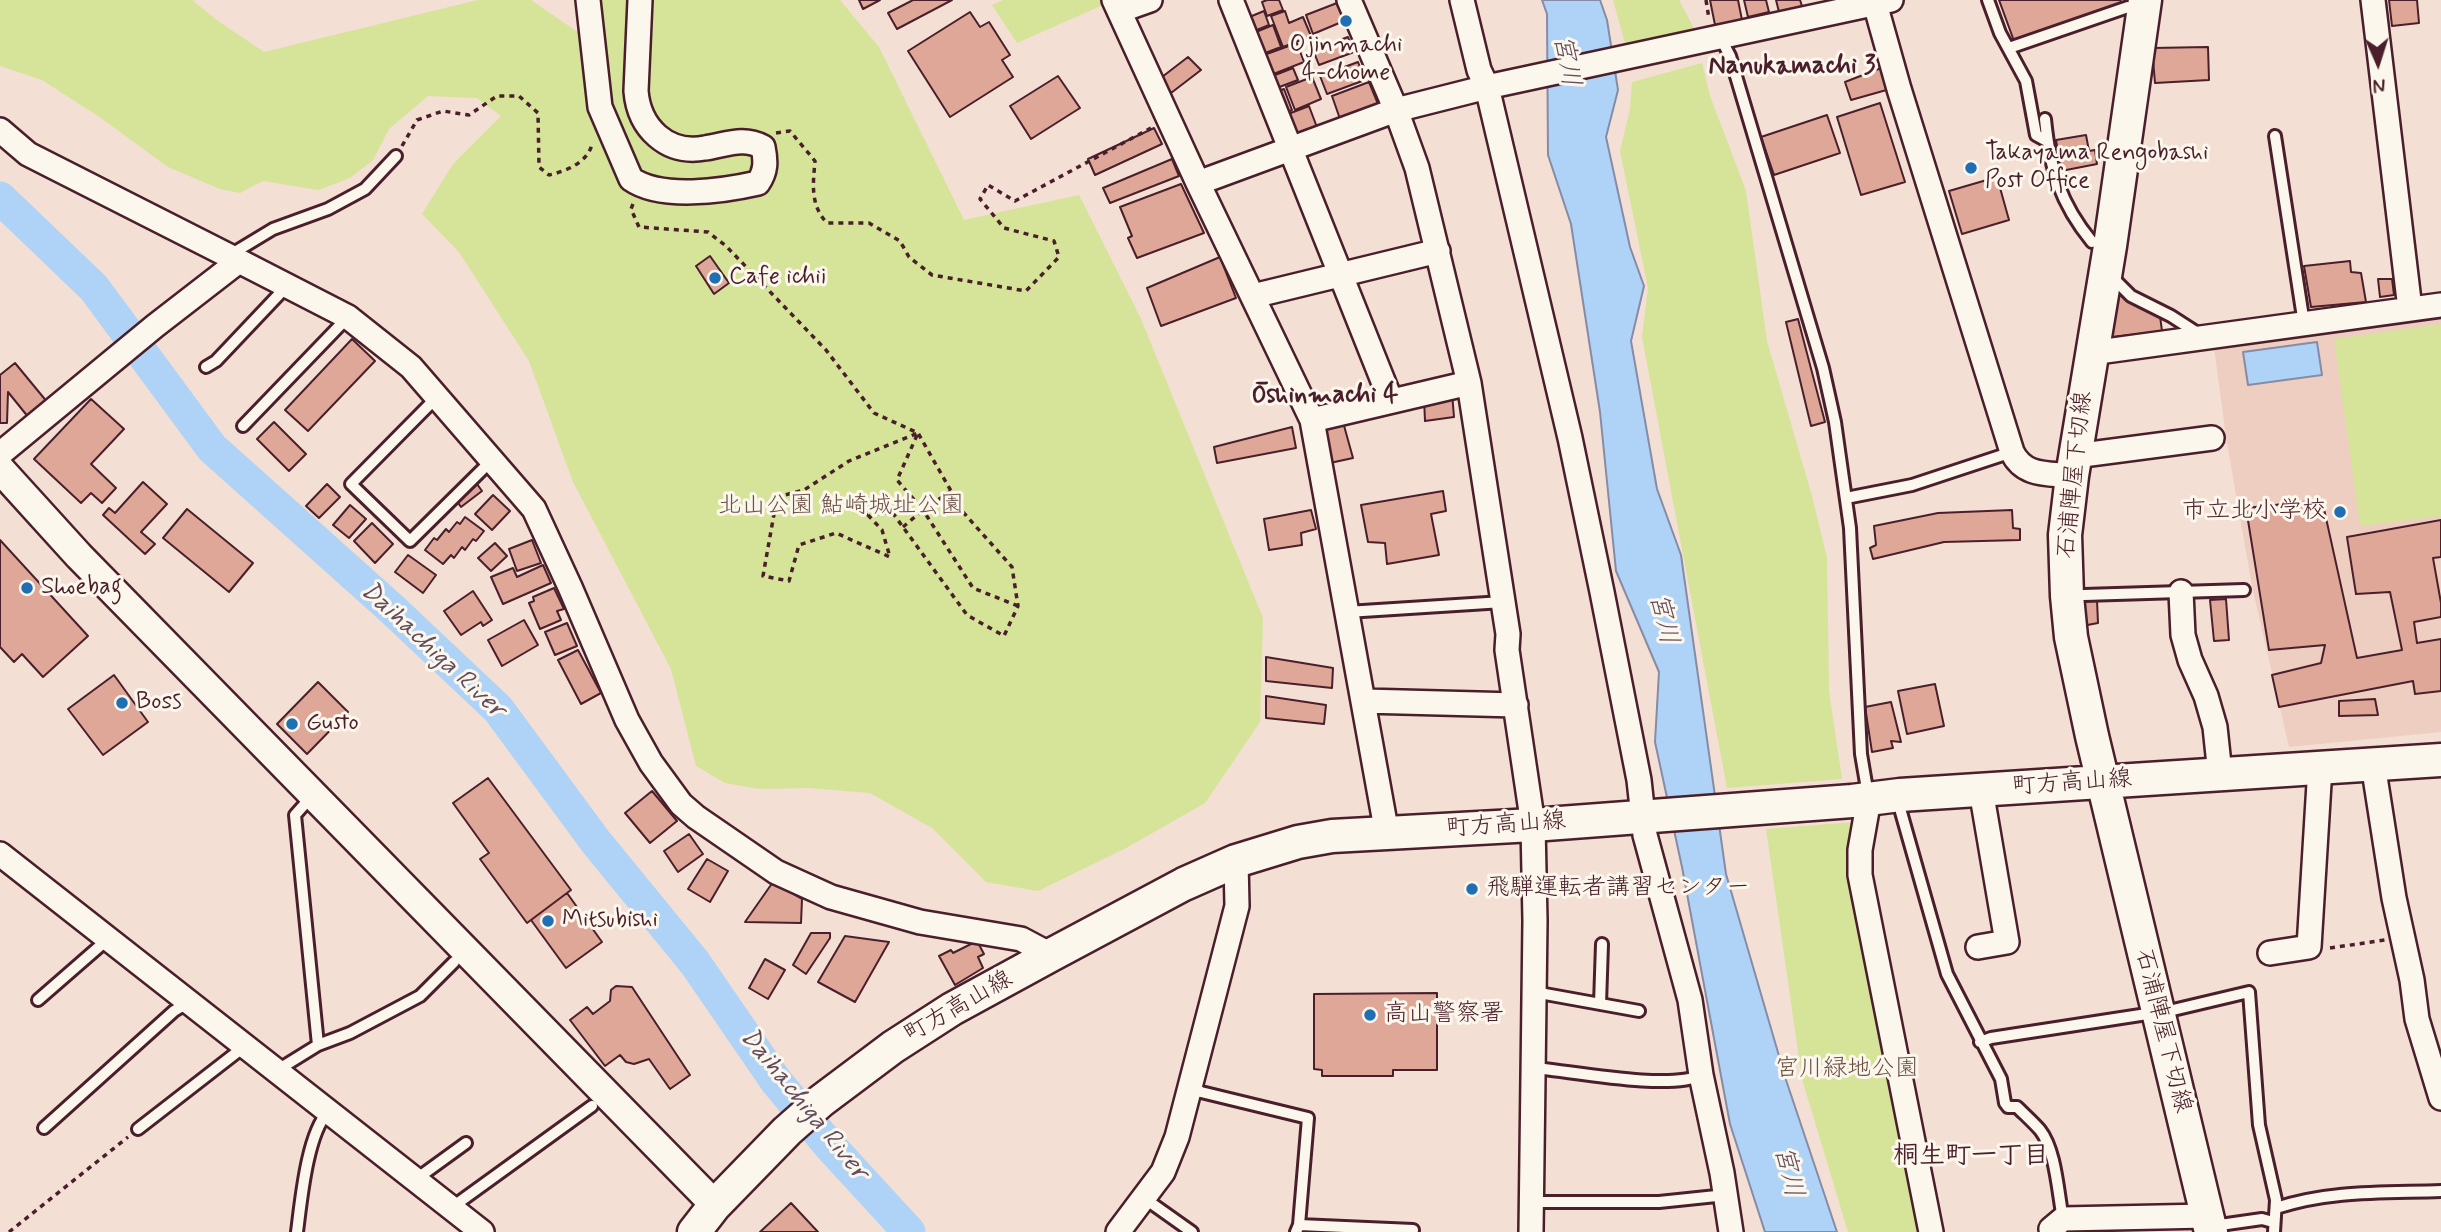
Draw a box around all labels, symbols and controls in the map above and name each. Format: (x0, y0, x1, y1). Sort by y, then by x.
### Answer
marker: Ojinmachi 4-chome (1338, 13, 1354, 29)
north arrow (2343, 28, 2413, 98)
place label: Ojinmachi 4-chome (1290, 32, 1402, 88)
water label: 宮川 (1545, 33, 1585, 89)
district label: Nanukamachi 3 (1708, 52, 1876, 84)
text: N (2372, 72, 2386, 97)
place label: Takayama Rengobashi Post Office (1985, 140, 2208, 196)
marker: Takayama Rengobashi Post Office (1963, 160, 1979, 176)
place label: Cafe ichii (729, 264, 826, 292)
marker: Cafe ichii (707, 270, 723, 286)
district label: Ōshinmachi 4 (1252, 381, 1398, 413)
street label: 石浦陣屋下切線 (2053, 390, 2099, 560)
park label: 北山公園 鮎崎城址公園 (718, 493, 964, 521)
place label: 市立北小学校 (2182, 498, 2326, 526)
marker: 市立北小学校 (2332, 504, 2348, 520)
place label: Shoebag (41, 574, 122, 602)
water label: Daihachiga River (353, 576, 511, 726)
marker: Shoebag (19, 580, 35, 596)
water label: 宮川 (1641, 590, 1683, 648)
place label: Boss (136, 689, 182, 717)
marker: Boss (114, 695, 130, 711)
place label: Gusto (306, 710, 359, 738)
marker: Gusto (284, 716, 300, 732)
street label: 町方高山線 (2011, 765, 2133, 803)
street label: 町方高山線 (1445, 807, 1567, 845)
place label: 飛騨運転者講習センター (1486, 875, 1750, 903)
marker: 飛騨運転者講習センター (1464, 881, 1480, 897)
place label: Mitsubishi (562, 907, 658, 935)
marker: Mitsubishi (540, 913, 556, 929)
street label: 石浦陣屋下切線 (2128, 946, 2196, 1116)
street label: 町方高山線 (900, 966, 1018, 1050)
place label: 高山警察署 (1384, 1001, 1504, 1029)
marker: 高山警察署 (1362, 1007, 1378, 1023)
water label: Daihachiga River (732, 1023, 874, 1187)
park label: 宮川緑地公園 (1775, 1056, 1919, 1084)
district label: 桐生町一丁目 (1893, 1142, 2049, 1174)
water label: 宮川 (1766, 1143, 1808, 1201)

